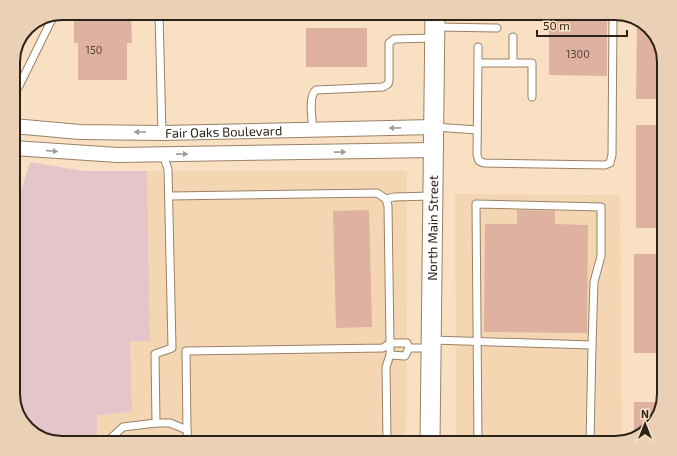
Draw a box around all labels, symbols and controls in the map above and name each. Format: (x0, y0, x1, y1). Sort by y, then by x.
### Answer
scale bar (537, 12, 627, 38)
text: 50 m (543, 18, 570, 32)
house number: 150 (86, 43, 102, 56)
house number: 1300 (566, 47, 590, 60)
street label: Fair Oaks Boulevard (165, 122, 282, 141)
one-way arrow (389, 124, 401, 131)
one-way arrow (133, 129, 146, 135)
one-way arrow (46, 147, 58, 154)
one-way arrow (334, 149, 347, 155)
one-way arrow (176, 151, 189, 157)
street label: North Main Street (424, 175, 441, 281)
north arrow (625, 404, 665, 444)
text: N (641, 407, 649, 420)

